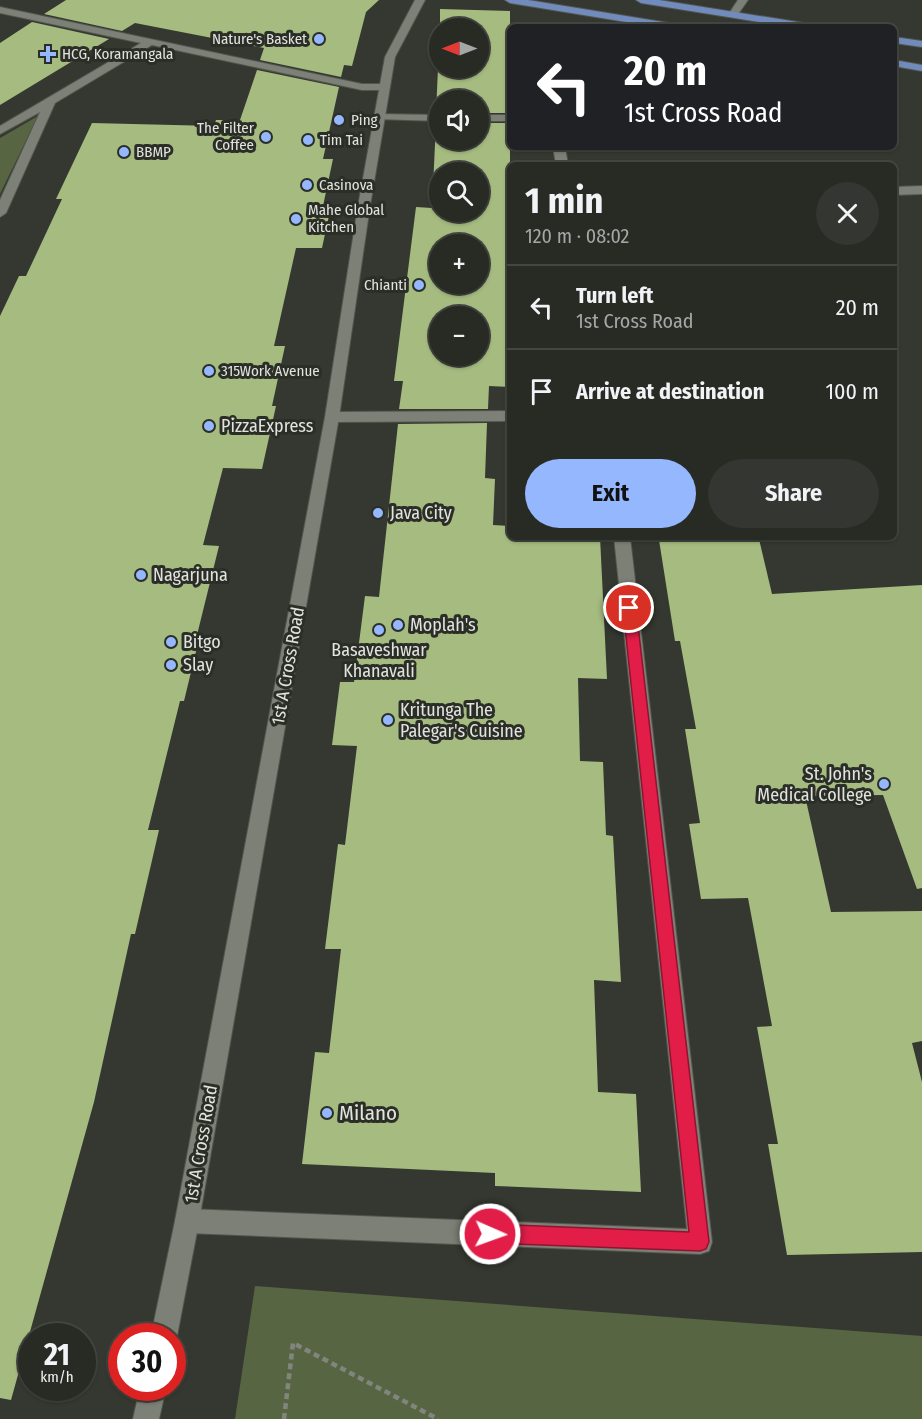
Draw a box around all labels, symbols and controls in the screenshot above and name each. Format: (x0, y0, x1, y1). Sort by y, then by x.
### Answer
north arrow (429, 18, 489, 78)
map controls (429, 18, 489, 366)
place label: Nature's Basket (212, 30, 307, 48)
marker: Nature's Basket (312, 32, 326, 46)
marker: HCG, Koramangala (39, 45, 57, 63)
place label: HCG, Koramangala (62, 45, 173, 63)
text: 20 m (624, 46, 707, 96)
icon: left (525, 48, 603, 126)
button: sound (429, 90, 489, 150)
text: 1st Cross Road (624, 97, 783, 129)
place label: Ping (351, 111, 378, 129)
marker: Ping (332, 113, 346, 127)
place label: The Filter Coffee (197, 119, 255, 154)
marker: The Filter Coffee (259, 130, 273, 144)
place label: Tim Tai (320, 131, 363, 149)
marker: Tim Tai (301, 133, 315, 147)
place label: BBMP (136, 143, 171, 161)
marker: BBMP (117, 145, 131, 159)
button: search (429, 162, 489, 222)
place label: Casinova (319, 176, 373, 194)
marker: Casinova (300, 178, 314, 192)
text: 1 min (525, 179, 603, 223)
button: close (816, 182, 879, 245)
place label: Mahe Global Kitchen (308, 201, 384, 236)
marker: Mahe Global Kitchen (289, 212, 303, 226)
text: 120 m · 08:02 (525, 224, 629, 248)
button: + (429, 234, 489, 294)
place label: Chianti (364, 276, 407, 294)
marker: Chianti (412, 278, 426, 292)
text: Turn left (576, 282, 654, 309)
icon: left (525, 291, 558, 324)
text: 20 m (836, 294, 879, 321)
button: − (429, 306, 489, 366)
text: 1st Cross Road (576, 309, 693, 333)
place label: 315Work Avenue (221, 362, 320, 380)
marker: 315Work Avenue (202, 364, 216, 378)
icon: arrive (525, 375, 558, 408)
text: Arrive at destination (576, 378, 764, 405)
text: 100 m (825, 378, 879, 405)
place label: PizzaExpress (221, 415, 314, 437)
marker: PizzaExpress (202, 419, 216, 433)
button: Exit (525, 459, 696, 528)
button: Share (708, 459, 879, 528)
place label: Java City (390, 502, 452, 524)
marker: Java City (371, 506, 385, 520)
place label: Nagarjuna (153, 564, 228, 586)
marker: Nagarjuna (134, 568, 148, 582)
pin (603, 582, 654, 633)
icon: arrive (612, 591, 645, 624)
street label: 1st A Cross Road (267, 605, 309, 727)
place label: Moplah's (410, 614, 476, 636)
marker: Moplah's (391, 618, 405, 632)
marker: Basaveshwar Khanavali (372, 623, 386, 637)
place label: Bitgo (183, 631, 221, 653)
marker: Bitgo (164, 635, 178, 649)
place label: Basaveshwar Khanavali (331, 639, 427, 682)
place label: Slay (183, 654, 213, 676)
marker: Slay (164, 658, 178, 672)
place label: Kritunga The Palegar's Cuisine (400, 699, 523, 742)
marker: Kritunga The Palegar's Cuisine (381, 713, 395, 727)
place label: St. John's Medical College (757, 763, 872, 806)
marker: St. John's Medical College (877, 777, 891, 791)
street label: 1st A Cross Road (180, 1083, 222, 1205)
place label: Milano (339, 1100, 397, 1126)
marker: Milano (320, 1106, 334, 1120)
position arrow (458, 1202, 522, 1266)
speed limit sign: 30 (108, 1323, 186, 1401)
text: 21 (44, 1337, 70, 1373)
text: km/h (40, 1368, 74, 1386)

